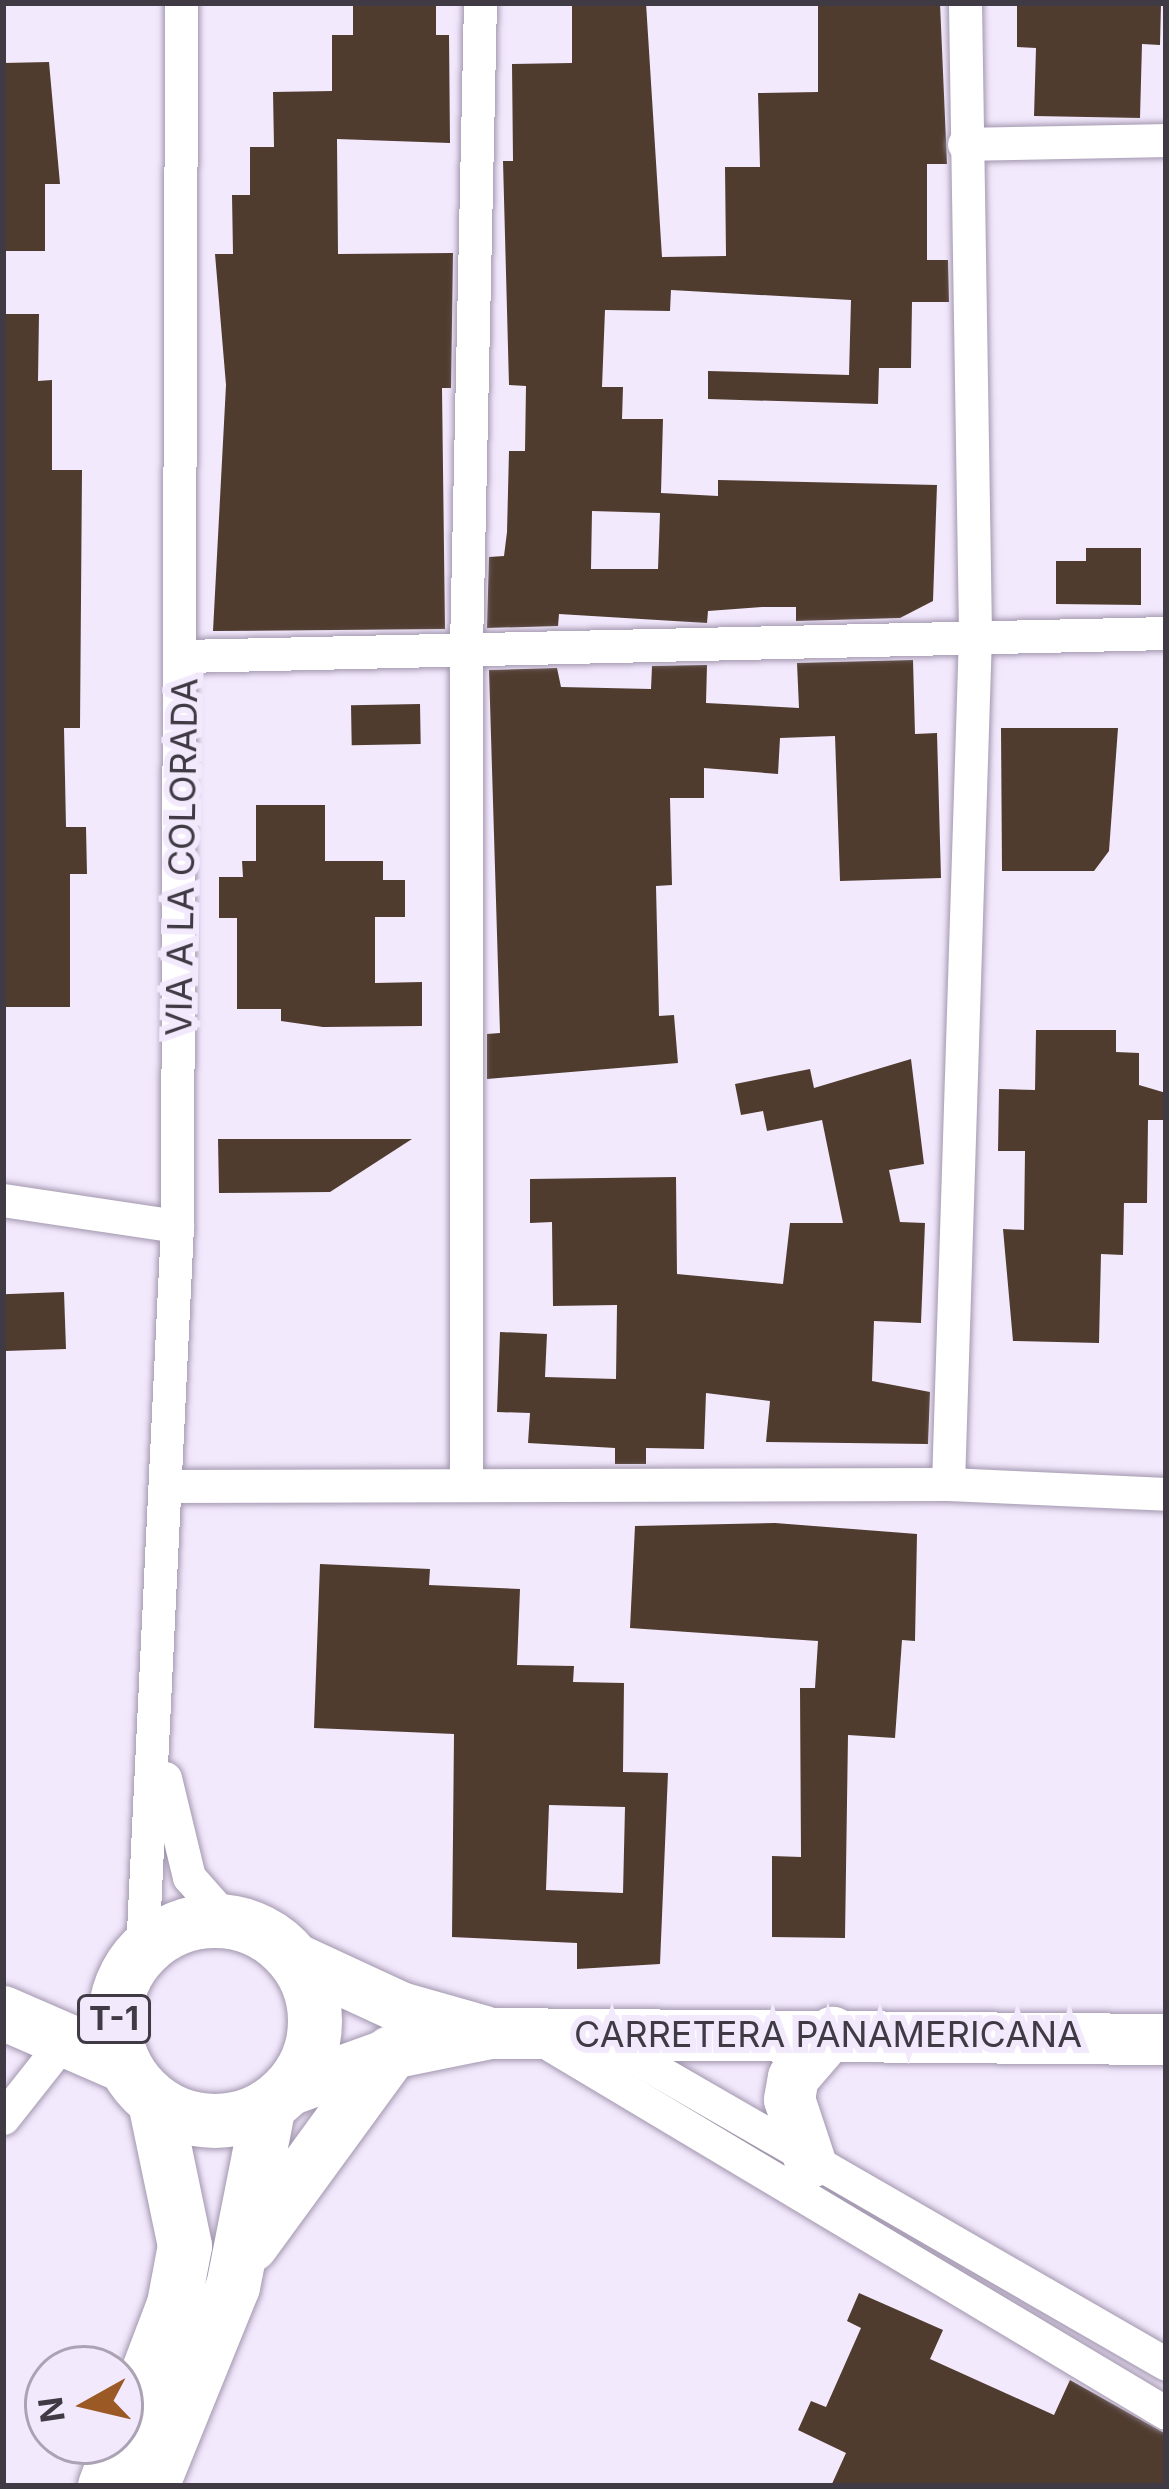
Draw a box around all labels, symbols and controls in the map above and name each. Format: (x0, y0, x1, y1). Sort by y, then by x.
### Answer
street label: VIA A LA COLORADA (157, 678, 207, 1036)
road number: T-1 (75, 1992, 153, 2046)
street label: CARRETERA PANAMERICANA (574, 2013, 1082, 2057)
north arrow (24, 2345, 144, 2465)
text: N (30, 2394, 73, 2425)

